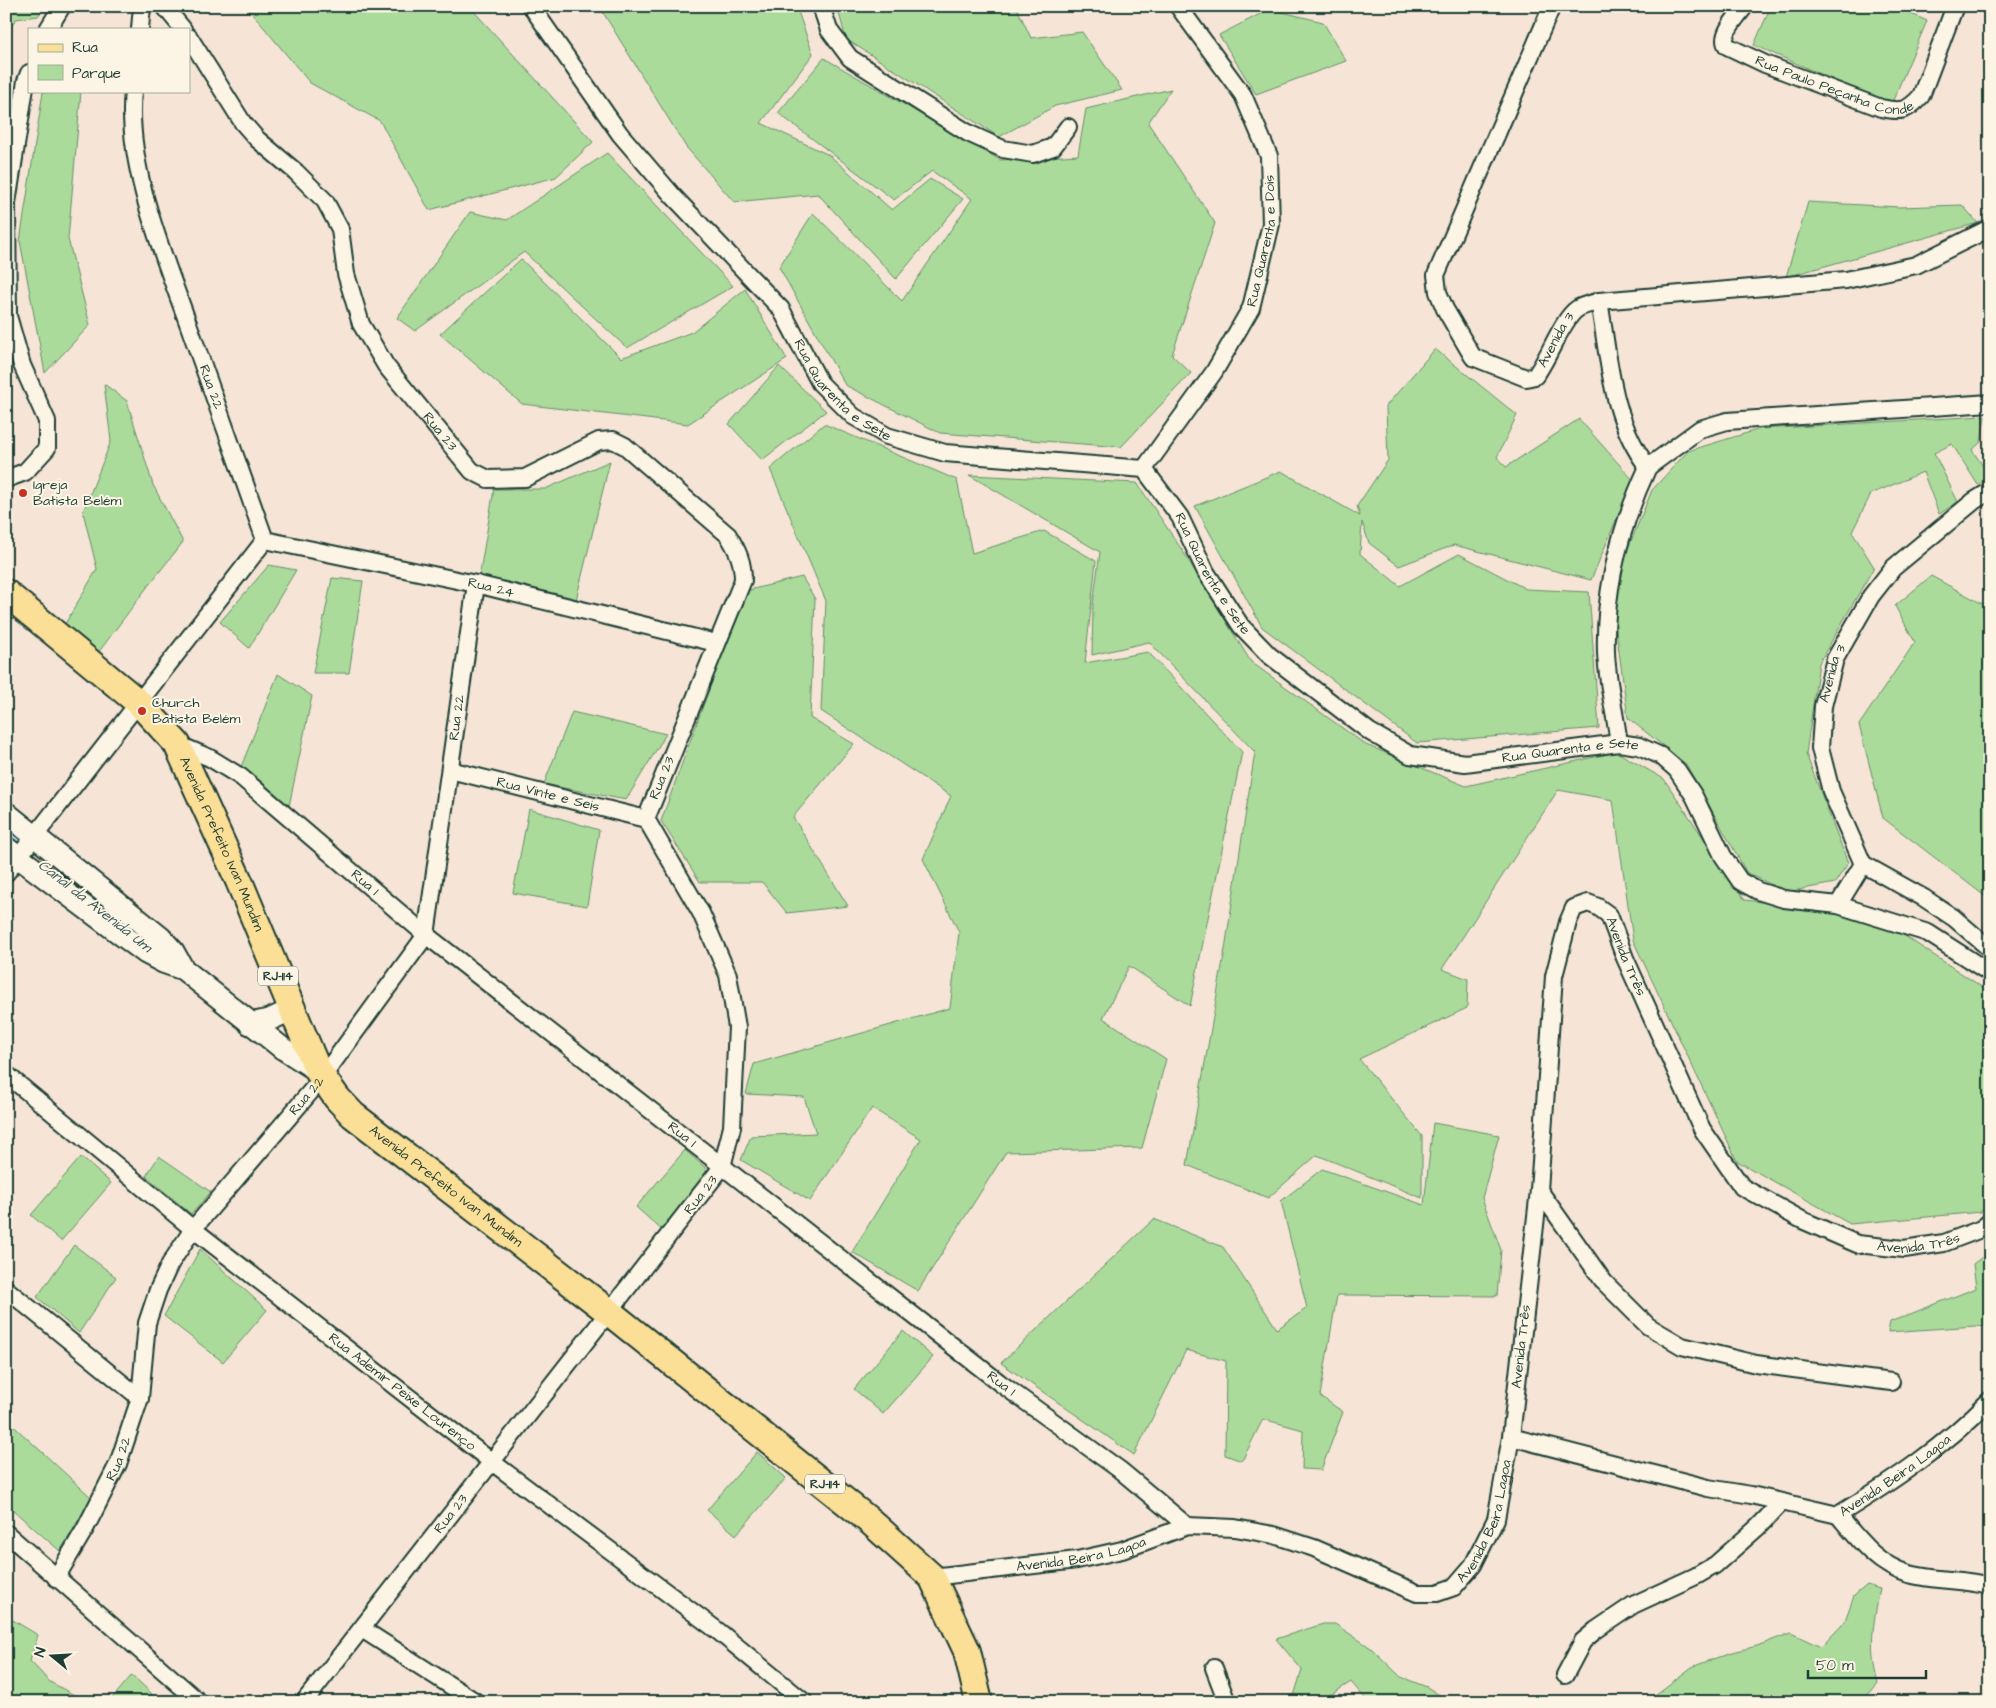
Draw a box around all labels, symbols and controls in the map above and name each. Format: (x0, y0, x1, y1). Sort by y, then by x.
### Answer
legend (28, 28, 190, 92)
text: Rua (72, 37, 98, 58)
street label: Rua Paulo Peçanha Conde (1752, 51, 1918, 120)
text: Parque (72, 63, 121, 84)
street label: Rua Quarenta e Dois (1242, 175, 1281, 309)
street label: Avenida 3 (1533, 308, 1579, 371)
street label: Rua Quarenta e Sete (789, 336, 895, 447)
street label: Rua 22 (194, 362, 228, 412)
street label: Rua 23 (418, 408, 462, 455)
place label: Igreja Batista Belém (33, 475, 122, 511)
marker: Igreja Batista Belém (17, 487, 29, 499)
street label: Rua Quarenta e Sete (1169, 510, 1255, 640)
street label: Rua 24 (466, 573, 517, 603)
street label: Avenida 3 (1814, 641, 1851, 705)
place label: Church Batista Belém (152, 693, 241, 729)
street label: Rua 22 (444, 694, 470, 742)
marker: Church Batista Belém (136, 705, 148, 717)
street label: Rua Quarenta e Sete (1501, 733, 1640, 768)
street label: Avenida Prefeito Ivan Mundim (174, 753, 269, 935)
street label: Rua 23 (644, 753, 680, 803)
street label: Rua Vinte e Seis (494, 772, 602, 817)
water label: Canal da Avenida Um (33, 855, 158, 958)
street label: Rua 1 (346, 865, 383, 901)
street label: Avenida Três (1601, 914, 1651, 999)
road number: RJ-114 (258, 966, 298, 986)
street label: Rua 22 (284, 1073, 329, 1120)
street label: Rua 1 (663, 1117, 701, 1152)
street label: Avenida Prefeito Ivan Mundim (365, 1121, 527, 1252)
street label: Rua 23 (679, 1171, 723, 1219)
street label: Avenida Três (1876, 1228, 1963, 1259)
street label: Avenida Três (1507, 1304, 1536, 1389)
street label: Rua Ademir Peixe Lourenço (324, 1328, 480, 1456)
street label: Rua 1 (982, 1366, 1020, 1401)
street label: Avenida Beira Lagoa (1836, 1430, 1955, 1522)
street label: Rua 22 (101, 1434, 136, 1484)
street label: Avenida Beira Lagoa (1452, 1458, 1517, 1587)
road number: RJ-114 (805, 1475, 845, 1494)
street label: Rua 23 (429, 1490, 473, 1538)
street label: Avenida Beira Lagoa (1015, 1532, 1149, 1577)
north arrow (28, 1630, 78, 1680)
text: N (30, 1645, 52, 1660)
scale bar (1808, 1648, 1926, 1680)
text: 50 m (1816, 1655, 1854, 1676)

